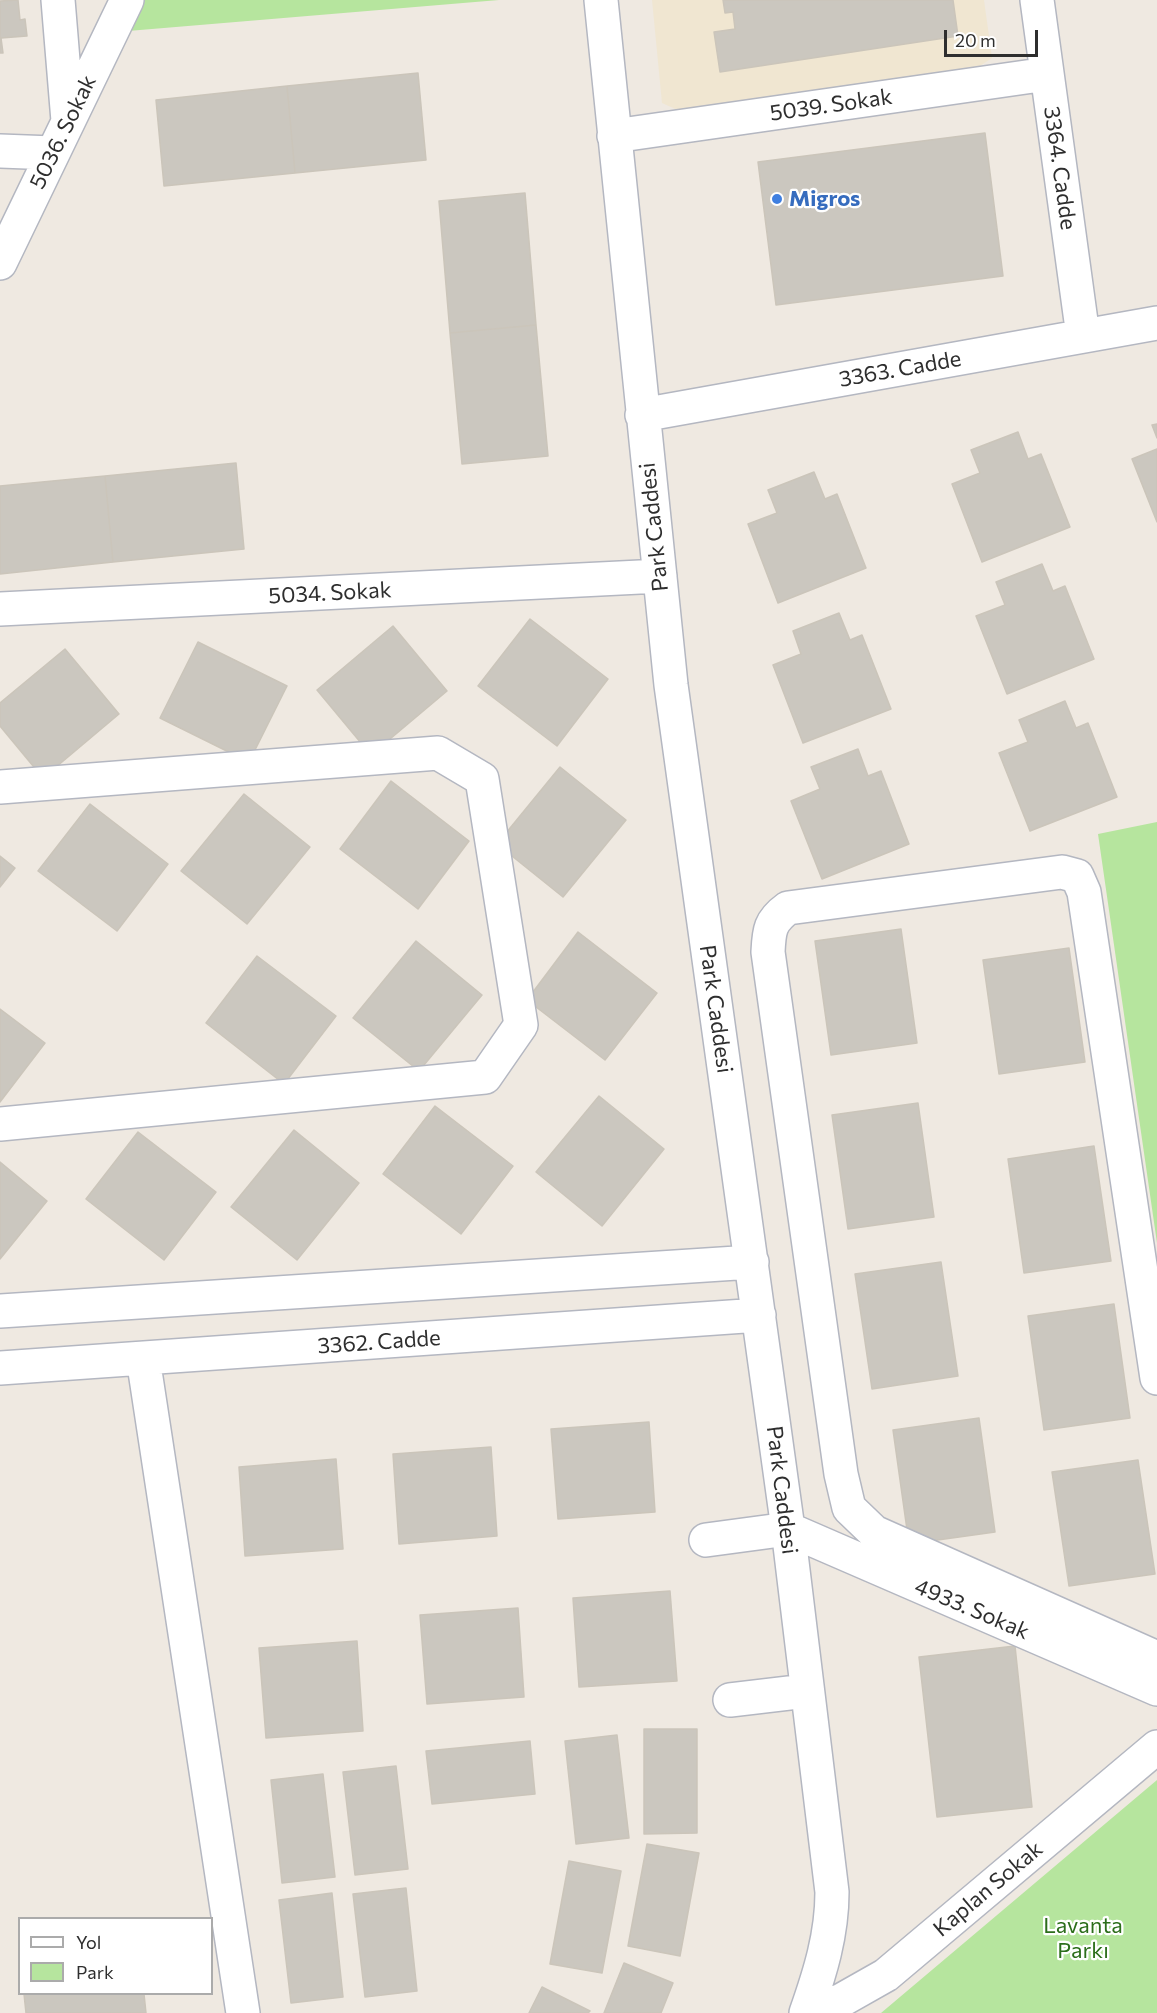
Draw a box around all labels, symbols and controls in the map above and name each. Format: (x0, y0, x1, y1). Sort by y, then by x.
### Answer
scale bar (947, 18, 1042, 56)
text: 20 m (955, 29, 996, 51)
street label: 5036. Sokak (24, 71, 102, 193)
street label: 5039. Sokak (768, 83, 894, 127)
street label: 3364. Cadde (1038, 105, 1082, 231)
place label: Migros (789, 186, 860, 212)
marker: Migros (770, 192, 784, 206)
street label: 3363. Cadde (837, 345, 963, 393)
street label: Park Caddesi (634, 461, 674, 593)
street label: 5034. Sokak (268, 577, 392, 609)
street label: Park Caddesi (694, 943, 738, 1075)
street label: 3362. Cadde (316, 1325, 442, 1359)
street label: Park Caddesi (761, 1424, 803, 1556)
street label: 4933. Sokak (911, 1573, 1033, 1645)
street label: Kaplan Sokak (928, 1836, 1048, 1942)
park label: Lavanta Parkı (1043, 1913, 1123, 1964)
legend (18, 1917, 213, 1995)
text: Yol (76, 1931, 101, 1953)
text: Park (76, 1961, 114, 1983)

